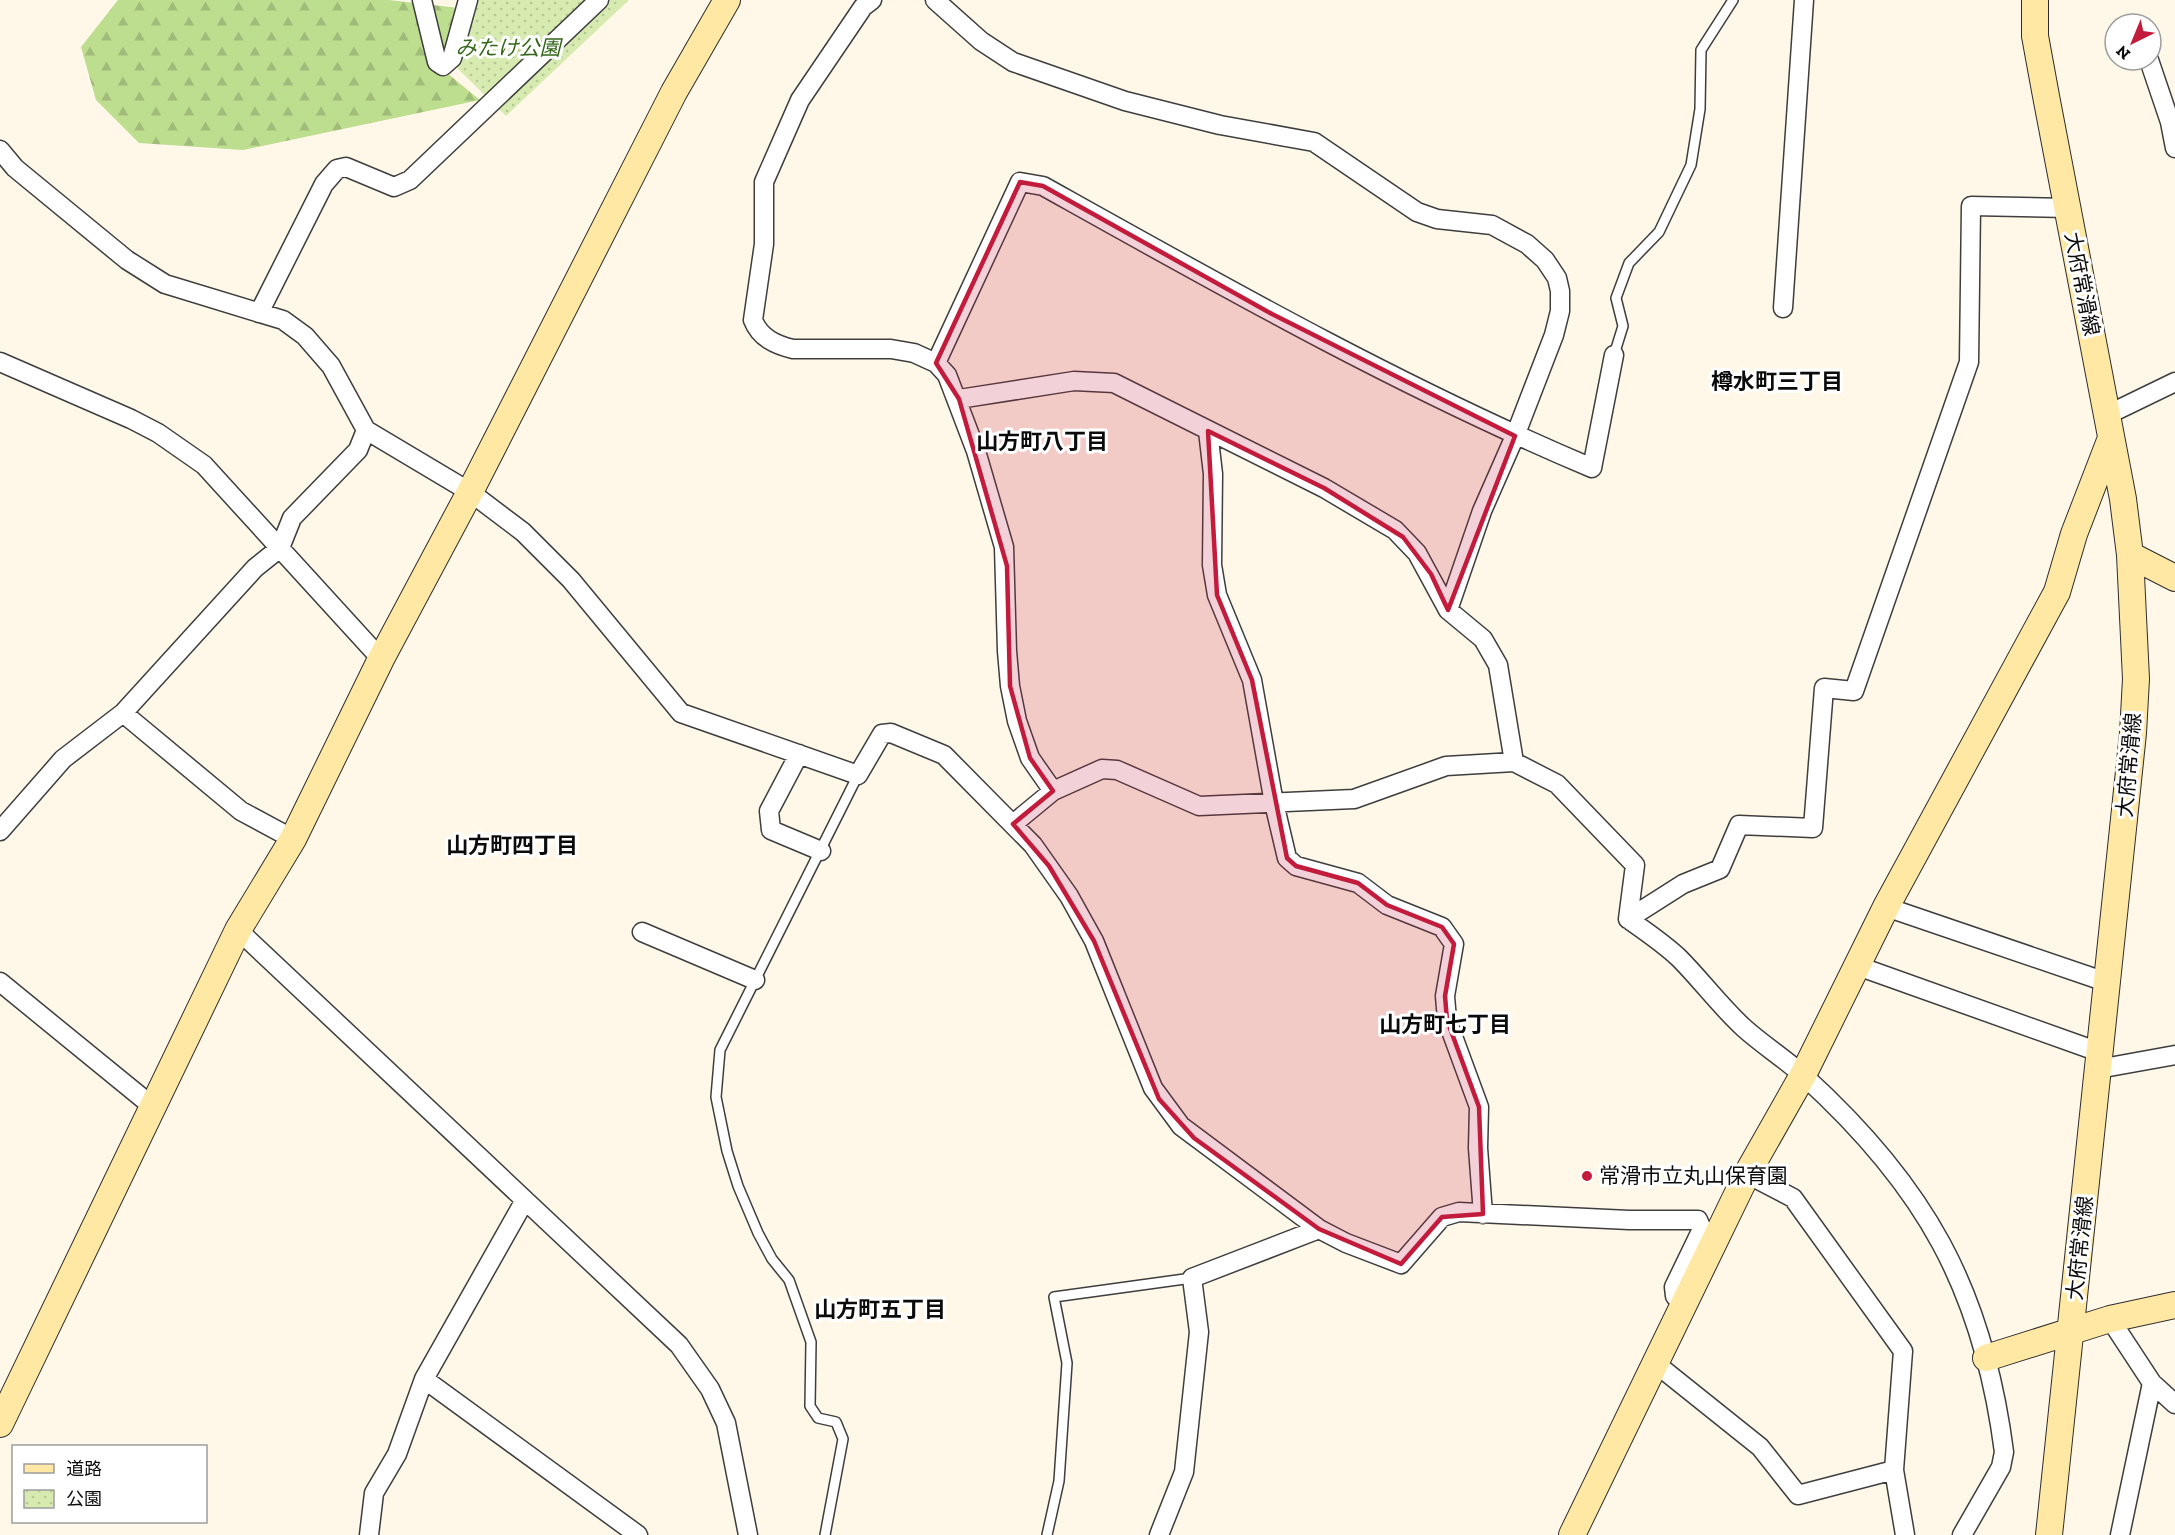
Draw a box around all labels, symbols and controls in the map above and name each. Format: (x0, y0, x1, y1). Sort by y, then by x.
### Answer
north arrow (2103, 12, 2163, 72)
park label: みたけ公園 (456, 35, 563, 60)
text: N (2112, 42, 2134, 64)
street label: 大府常滑線 (2060, 230, 2105, 338)
district label: 樽水町三丁目 (1711, 368, 1843, 395)
district label: 山方町八丁目 (976, 428, 1108, 455)
street label: 大府常滑線 (2111, 712, 2146, 818)
district label: 山方町四丁目 (446, 832, 578, 859)
district label: 山方町七丁目 (1379, 1011, 1511, 1038)
place label: 常滑市立丸山保育園 (1599, 1163, 1788, 1188)
marker: 常滑市立丸山保育園 (1580, 1169, 1594, 1183)
street label: 大府常滑線 (2062, 1194, 2097, 1301)
district label: 山方町五丁目 (814, 1296, 946, 1323)
legend (12, 1445, 207, 1523)
text: 道路 (66, 1458, 102, 1480)
text: 公園 (66, 1488, 102, 1510)

